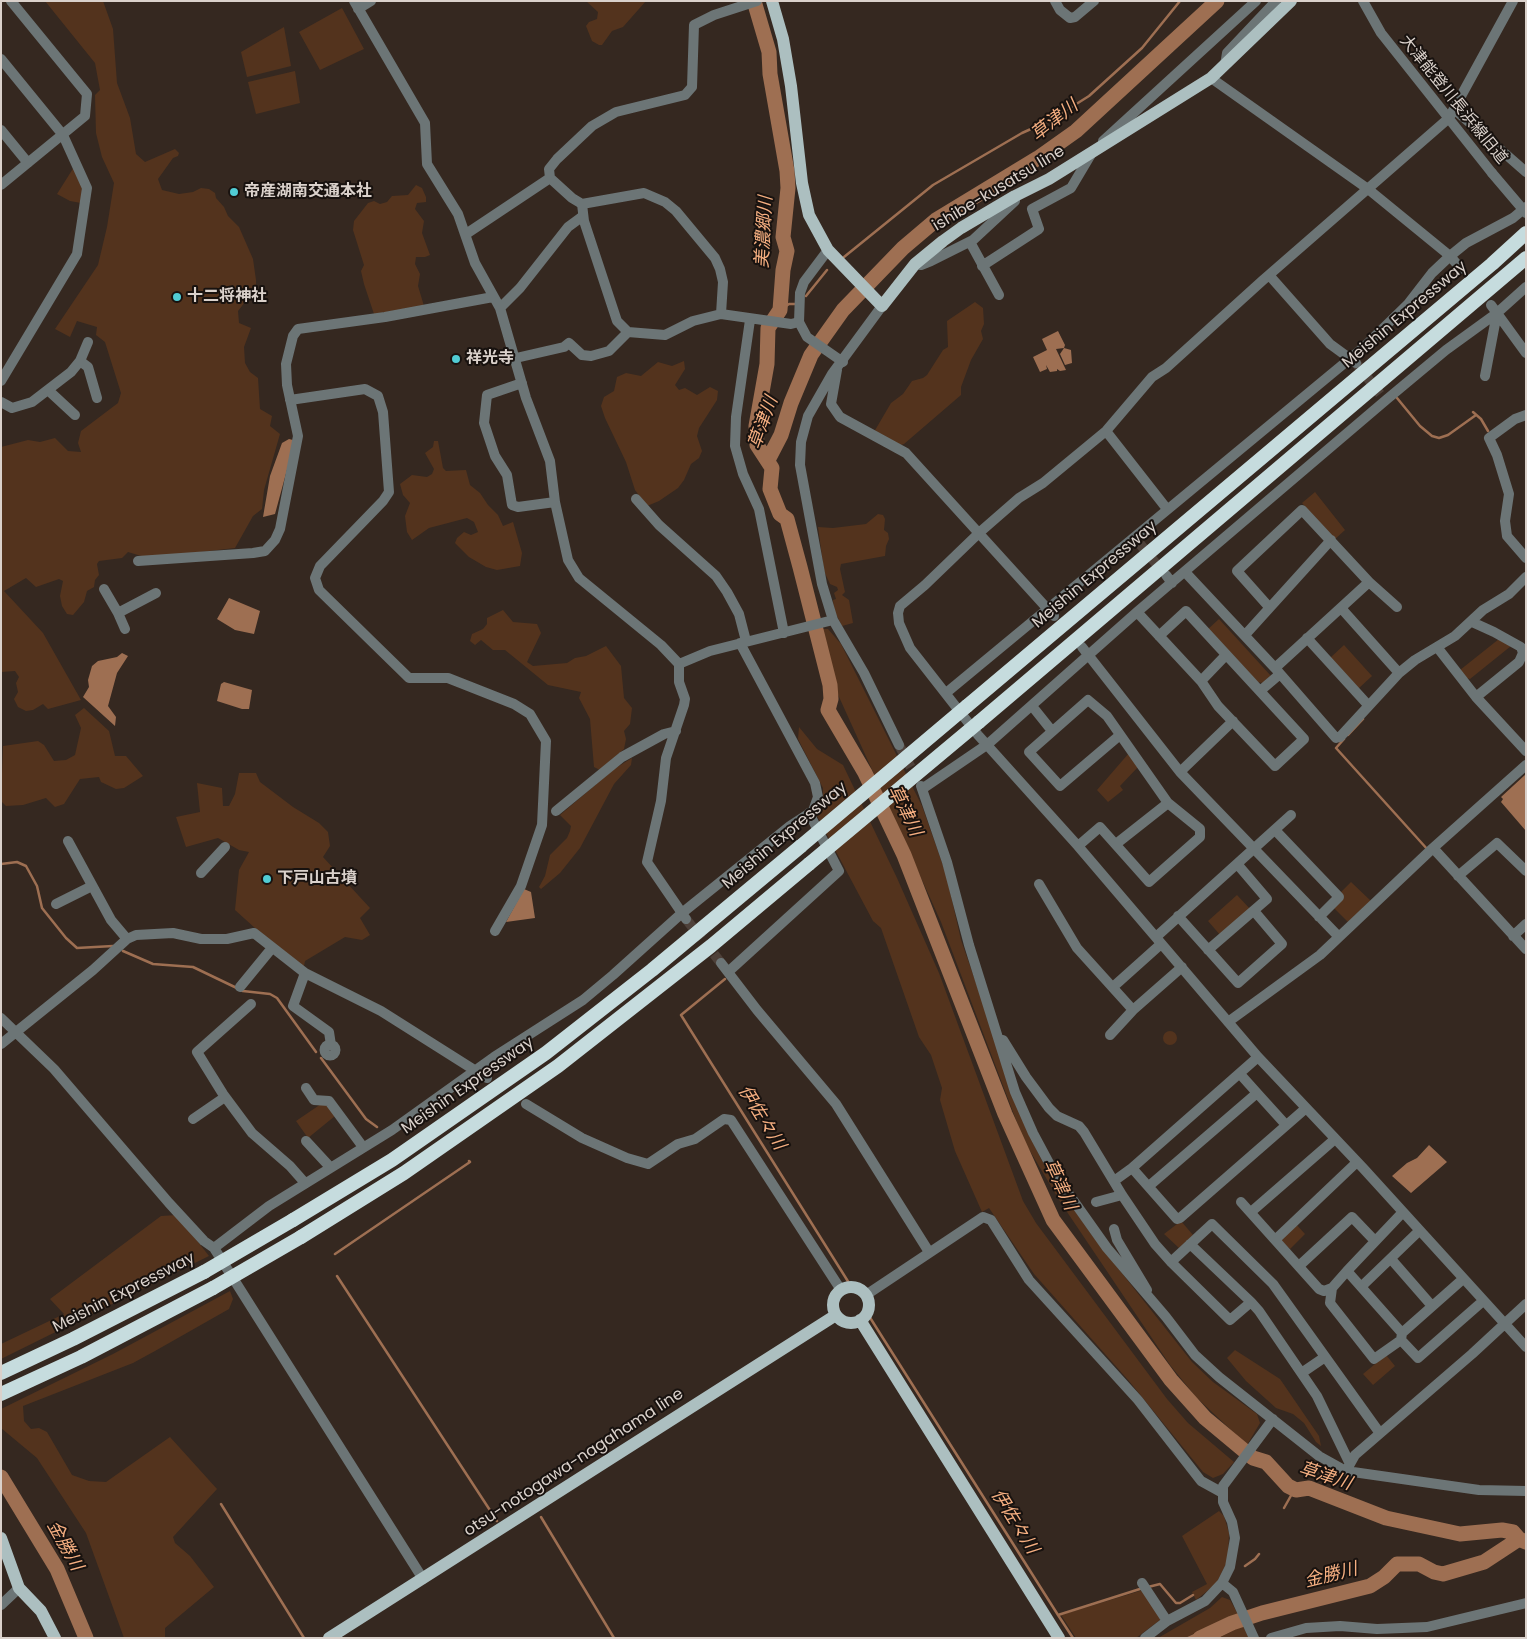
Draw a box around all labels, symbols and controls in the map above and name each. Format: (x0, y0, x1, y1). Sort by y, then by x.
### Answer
street label: 大津能登川長浜線旧道 (1395, 32, 1511, 168)
water label: 草津川 (1027, 96, 1083, 146)
street label: ishibe-kusatsu line (930, 142, 1068, 236)
place label: 帝産湖南交通本社 (244, 182, 372, 202)
marker: 帝産湖南交通本社 (228, 186, 240, 198)
water label: 美濃郷川 (752, 195, 778, 269)
street label: Meishin Expressway (1339, 257, 1471, 373)
place label: 十二将神社 (187, 287, 267, 307)
marker: 十二将神社 (171, 291, 183, 303)
place label: 祥光寺 (466, 349, 514, 369)
marker: 祥光寺 (450, 353, 462, 365)
water label: 草津川 (745, 394, 783, 452)
street label: Meishin Expressway (1029, 517, 1161, 633)
street label: Meishin Expressway (719, 778, 851, 894)
water label: 草津川 (882, 782, 926, 840)
place label: 下戸山古墳 (277, 869, 357, 889)
marker: 下戸山古墳 (261, 873, 273, 885)
street label: Meishin Expressway (398, 1033, 538, 1139)
water label: 伊佐々川 (733, 1082, 789, 1154)
water label: 草津川 (1038, 1156, 1080, 1214)
street label: Meishin Expressway (50, 1249, 198, 1337)
street label: otsu-notogawa-nagahama line (461, 1385, 687, 1541)
water label: 草津川 (1296, 1458, 1354, 1496)
water label: 伊佐々川 (986, 1486, 1042, 1558)
water label: 金勝川 (41, 1517, 87, 1575)
water label: 金勝川 (1302, 1559, 1360, 1593)

